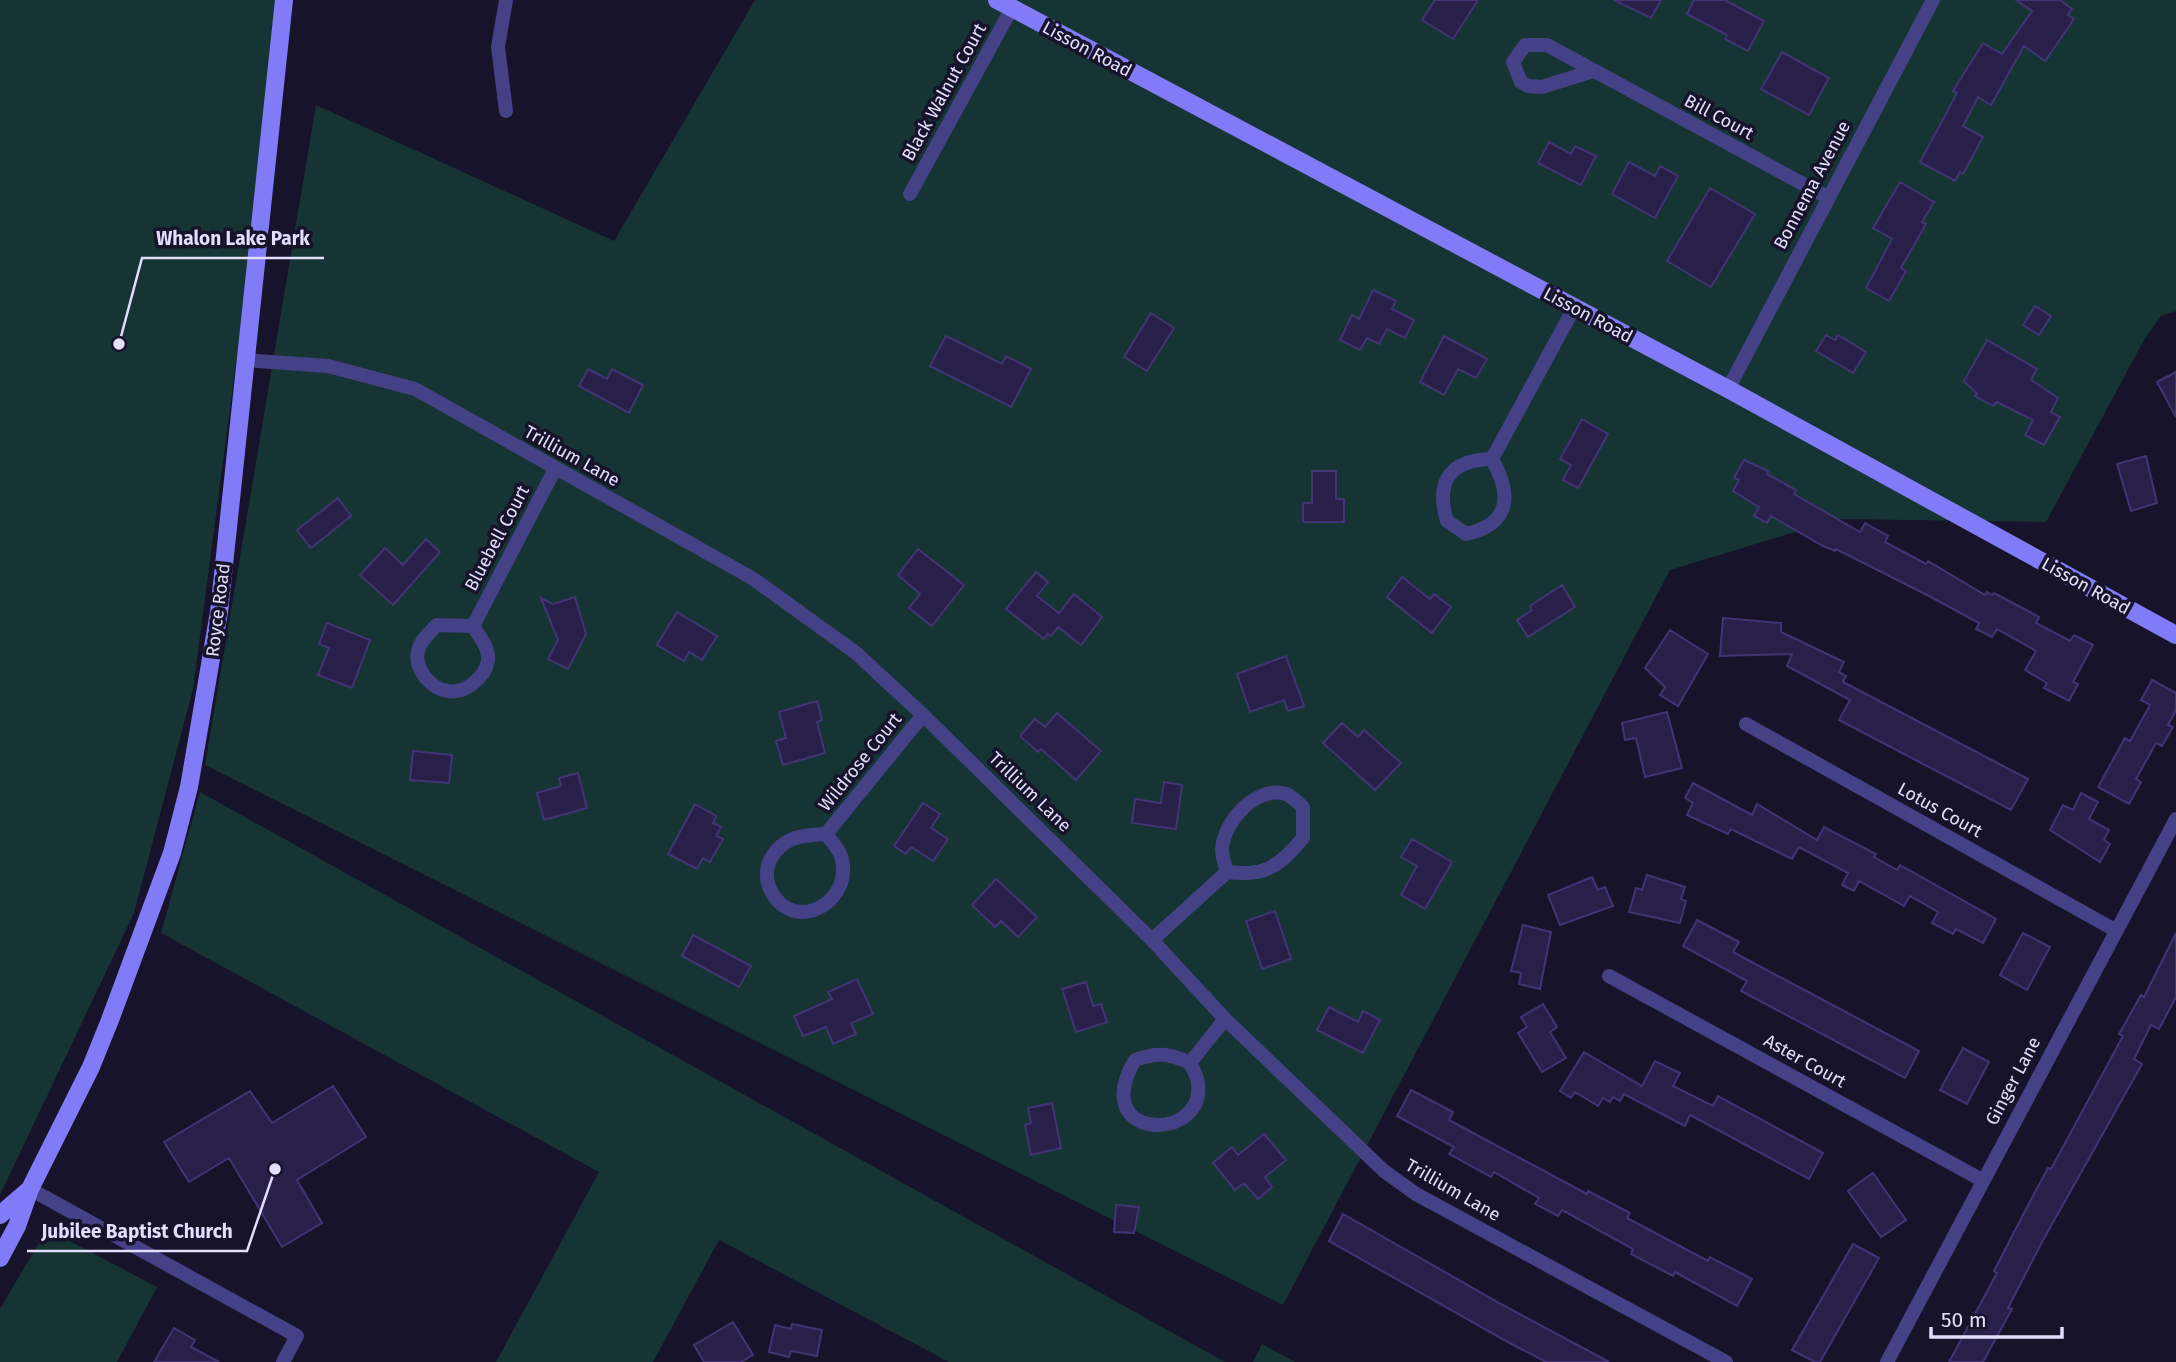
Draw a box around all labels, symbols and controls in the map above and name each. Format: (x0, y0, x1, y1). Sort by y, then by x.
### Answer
street label: Lisson Road (1039, 16, 1135, 82)
street label: Black Walnut Court (897, 19, 991, 165)
street label: Bill Court (1681, 90, 1758, 145)
street label: Bonnema Avenue (1769, 117, 1855, 253)
callout: Whalon Lake Park (142, 218, 324, 258)
text: Whalon Lake Park (156, 227, 310, 250)
street label: Lisson Road (1540, 282, 1636, 348)
street label: Trillium Lane (520, 421, 624, 491)
street label: Bluebell Court (460, 481, 534, 595)
street label: Lisson Road (2038, 553, 2134, 619)
street label: Royce Road (201, 562, 235, 658)
street label: Wildrose Court (814, 708, 907, 816)
street label: Trillium Lane (984, 747, 1076, 837)
street label: Lotus Court (1894, 778, 1987, 842)
street label: Aster Court (1760, 1029, 1850, 1093)
street label: Ginger Lane (1981, 1033, 2045, 1129)
street label: Trillium Lane (1402, 1154, 1504, 1226)
callout: Jubilee Baptist Church (27, 1211, 247, 1251)
text: Jubilee Baptist Church (40, 1220, 233, 1243)
scale bar (1931, 1296, 2062, 1340)
text: 50 m (1941, 1307, 1987, 1333)

